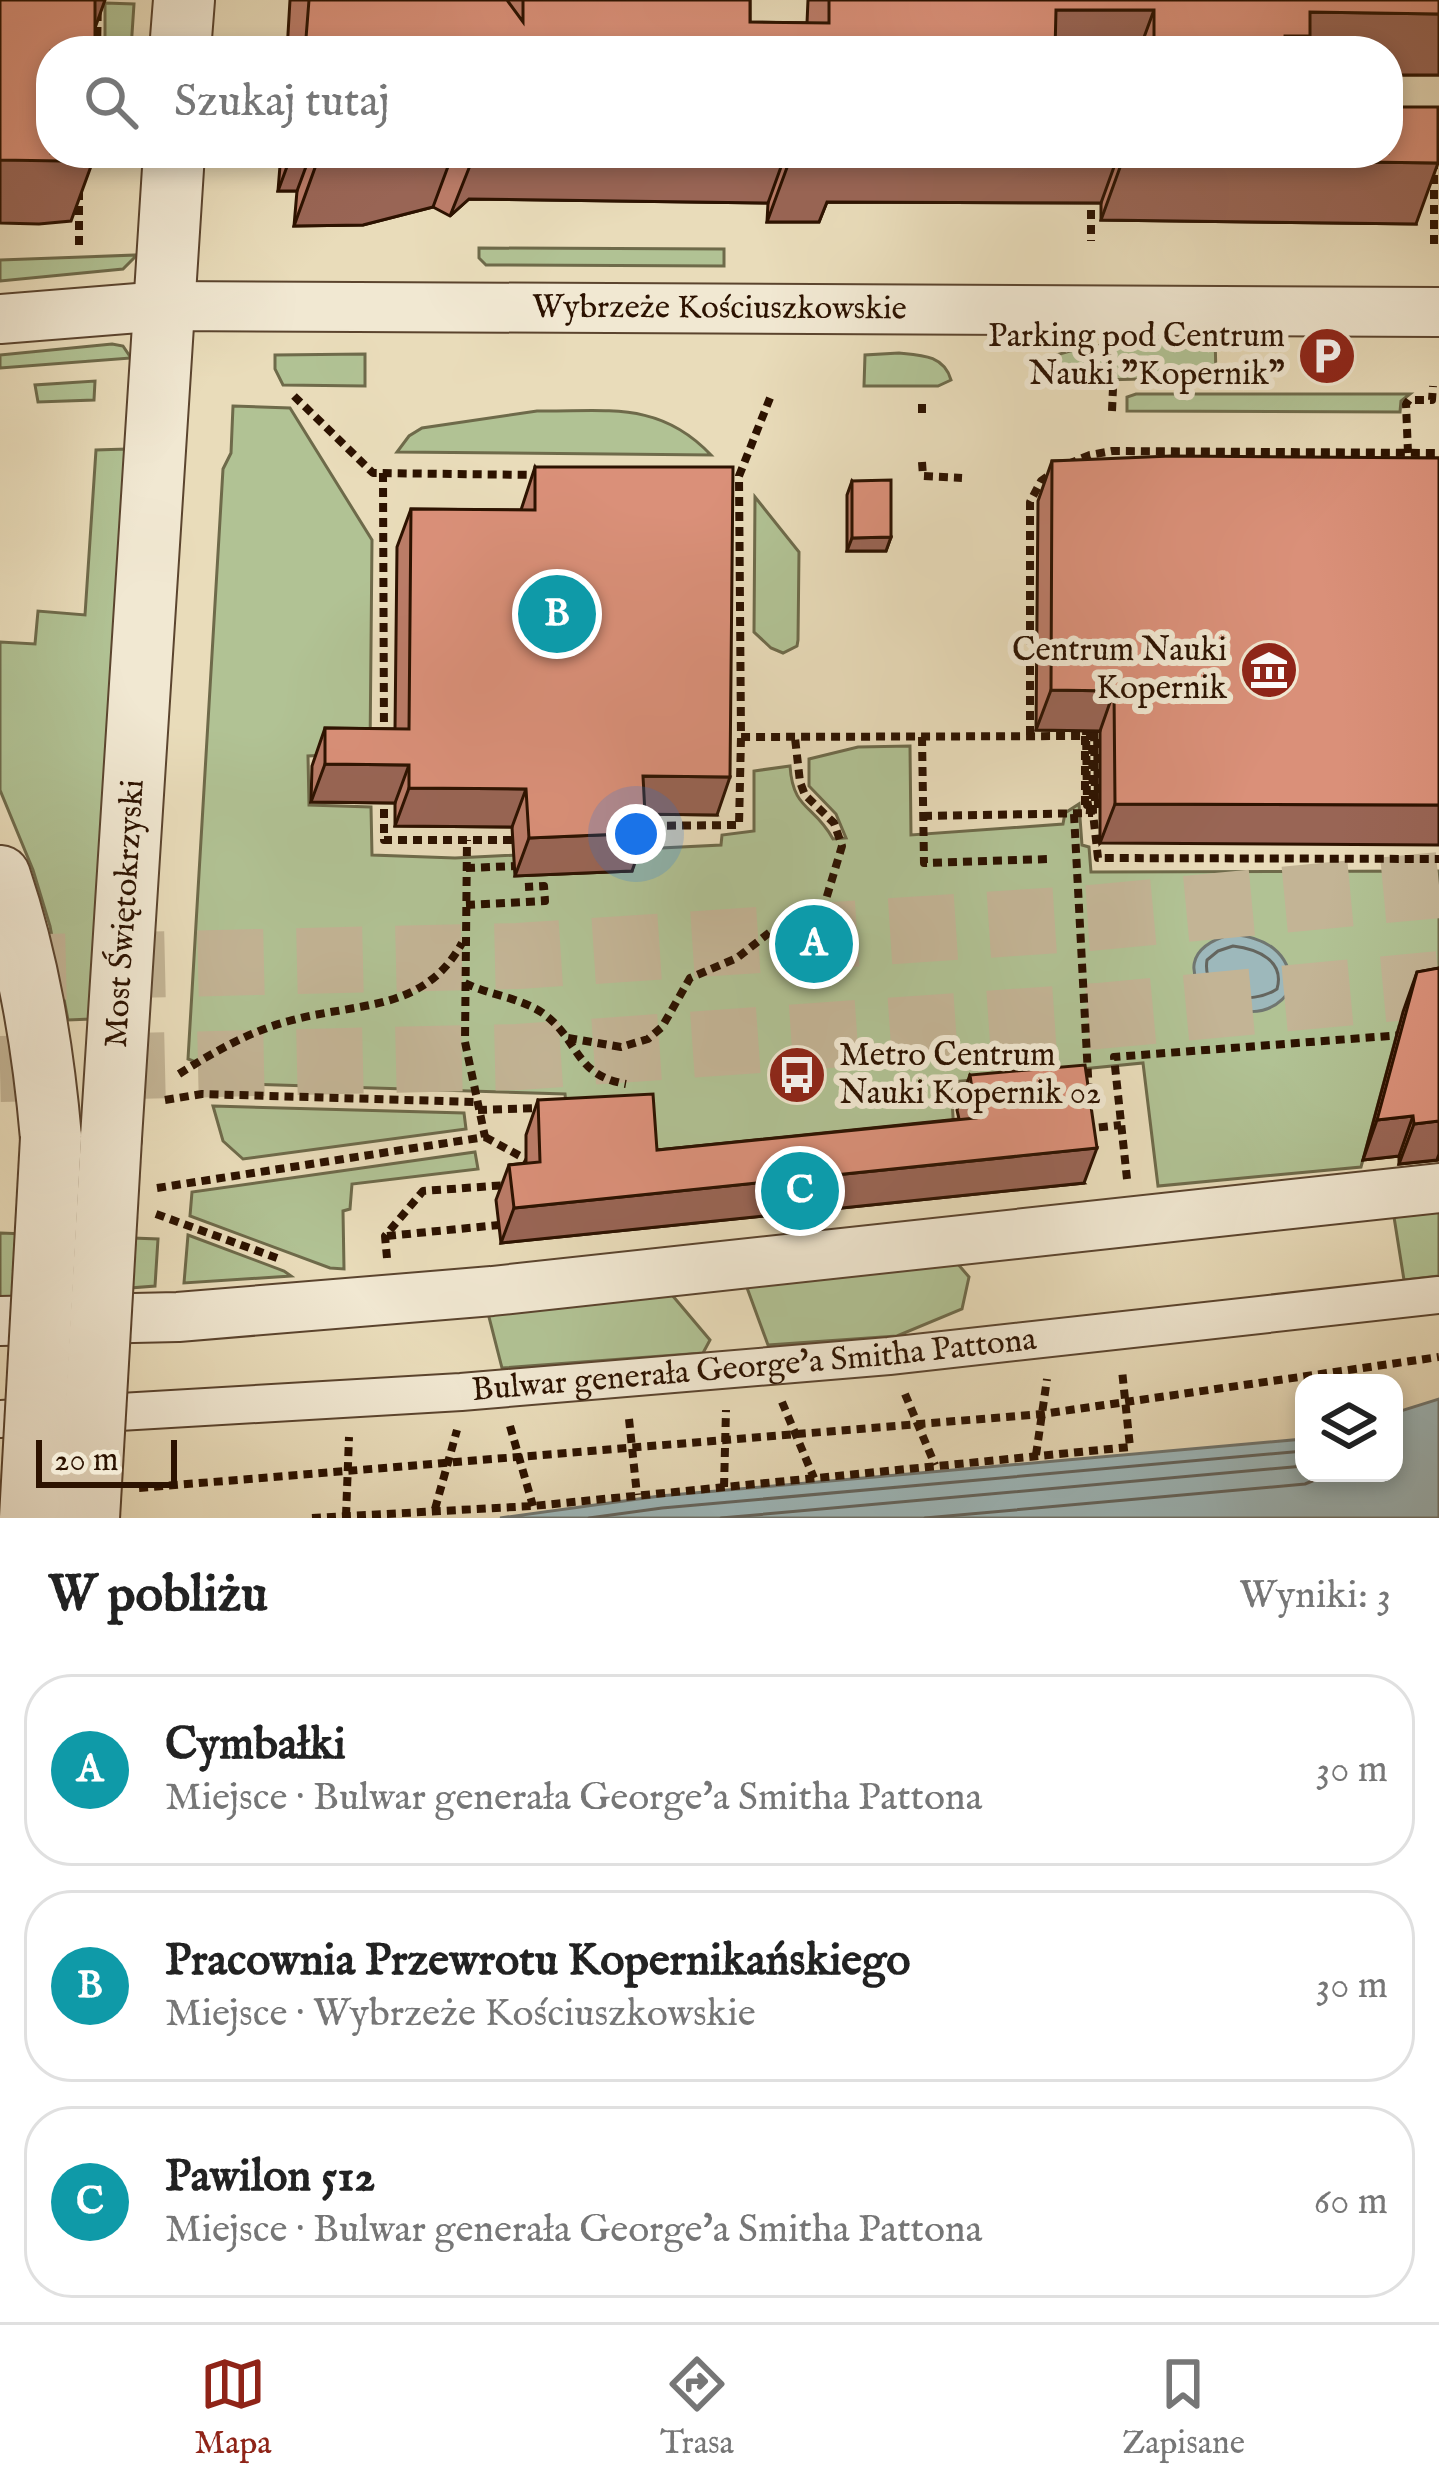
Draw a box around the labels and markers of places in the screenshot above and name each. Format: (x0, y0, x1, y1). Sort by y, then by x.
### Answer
place label: Parking pod Centrum Nauki "Kopernik" (988, 316, 1285, 396)
parking icon: Parking pod Centrum Nauki "Kopernik" (1296, 325, 1358, 387)
pin: B (518, 569, 596, 659)
place label: Centrum Nauki Kopernik (1012, 630, 1227, 710)
museum icon: Centrum Nauki Kopernik (1238, 639, 1300, 701)
pin: A (775, 899, 853, 989)
place label: Metro Centrum Nauki Kopernik 02 (839, 1035, 1101, 1115)
bus stop icon: Metro Centrum Nauki Kopernik 02 (766, 1044, 828, 1106)
pin: C (761, 1146, 839, 1236)

